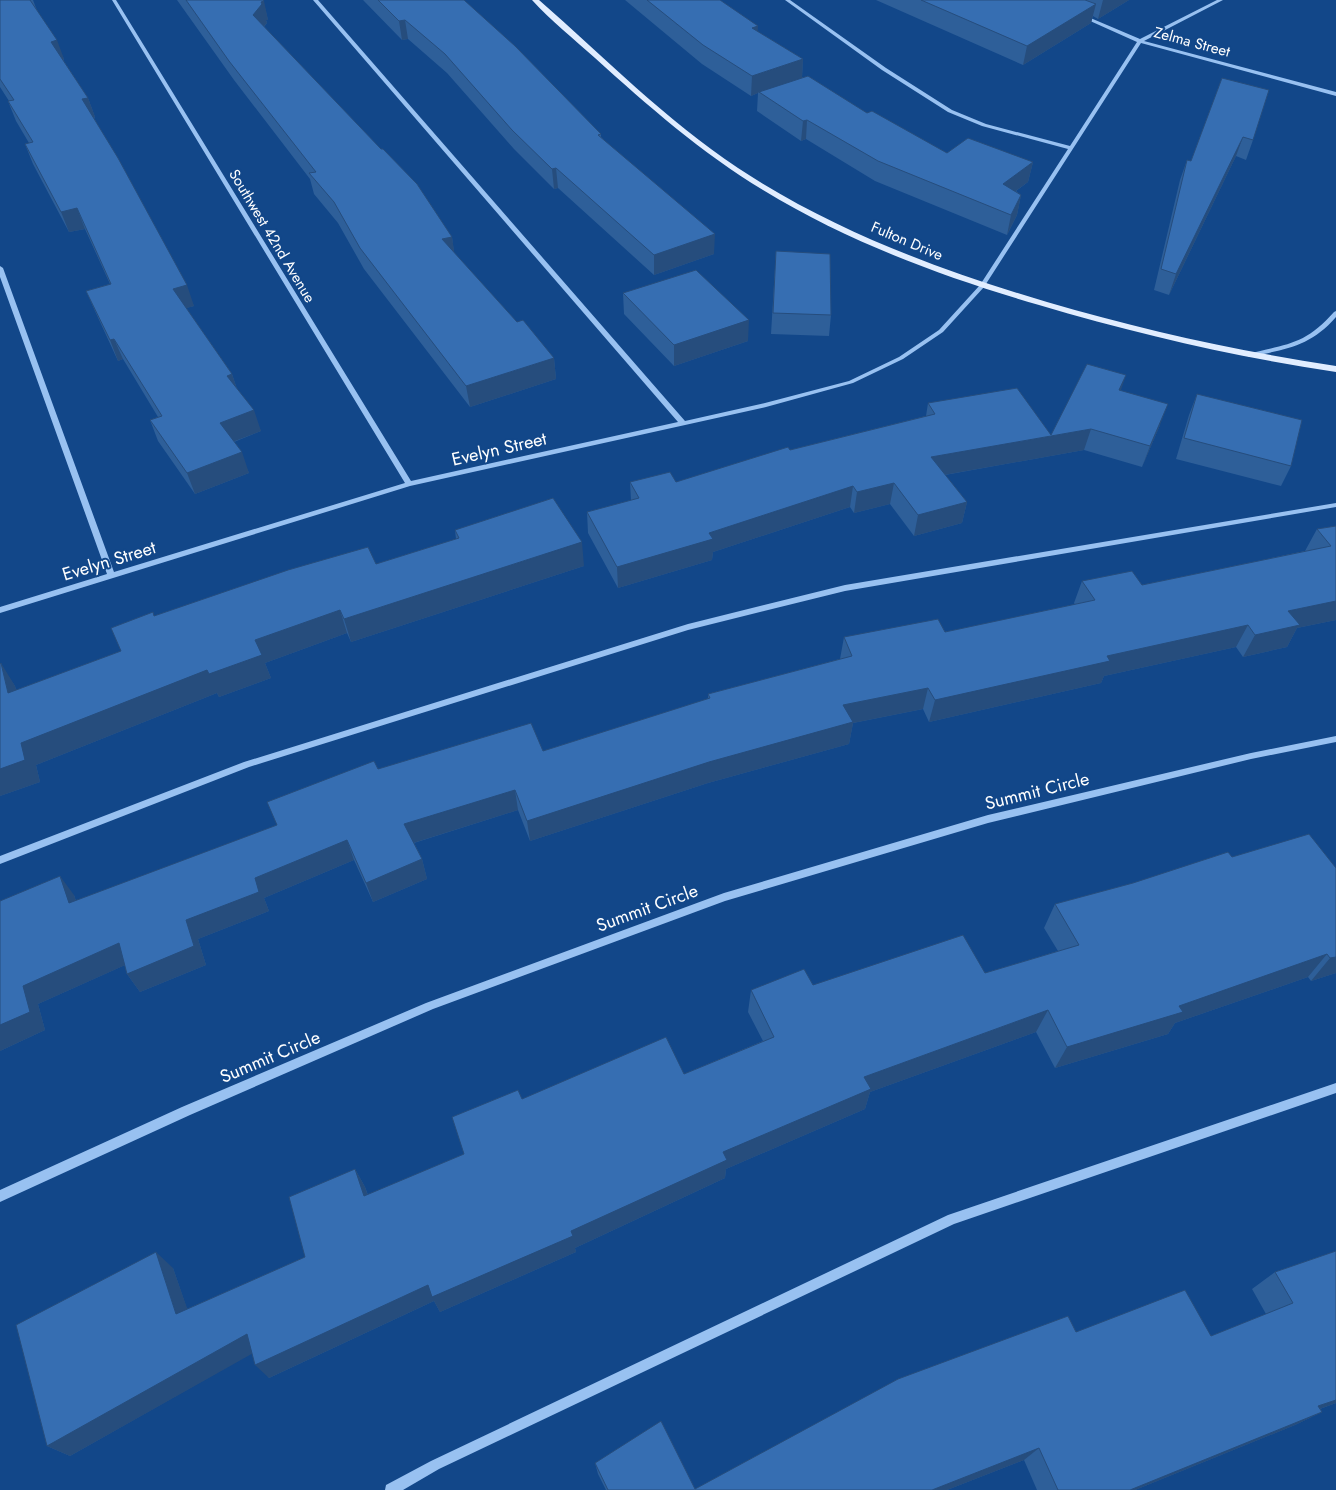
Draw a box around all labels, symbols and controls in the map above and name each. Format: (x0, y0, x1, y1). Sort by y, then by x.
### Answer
street label: Zelma Street (1151, 21, 1233, 63)
street label: Southwest 42nd Avenue (223, 165, 321, 307)
street label: Fulton Drive (868, 216, 947, 266)
street label: Evelyn Street (449, 425, 550, 473)
street label: Evelyn Street (59, 534, 160, 588)
street label: Summit Circle (982, 765, 1092, 817)
street label: Summit Circle (592, 878, 702, 938)
street label: Summit Circle (216, 1024, 324, 1090)

